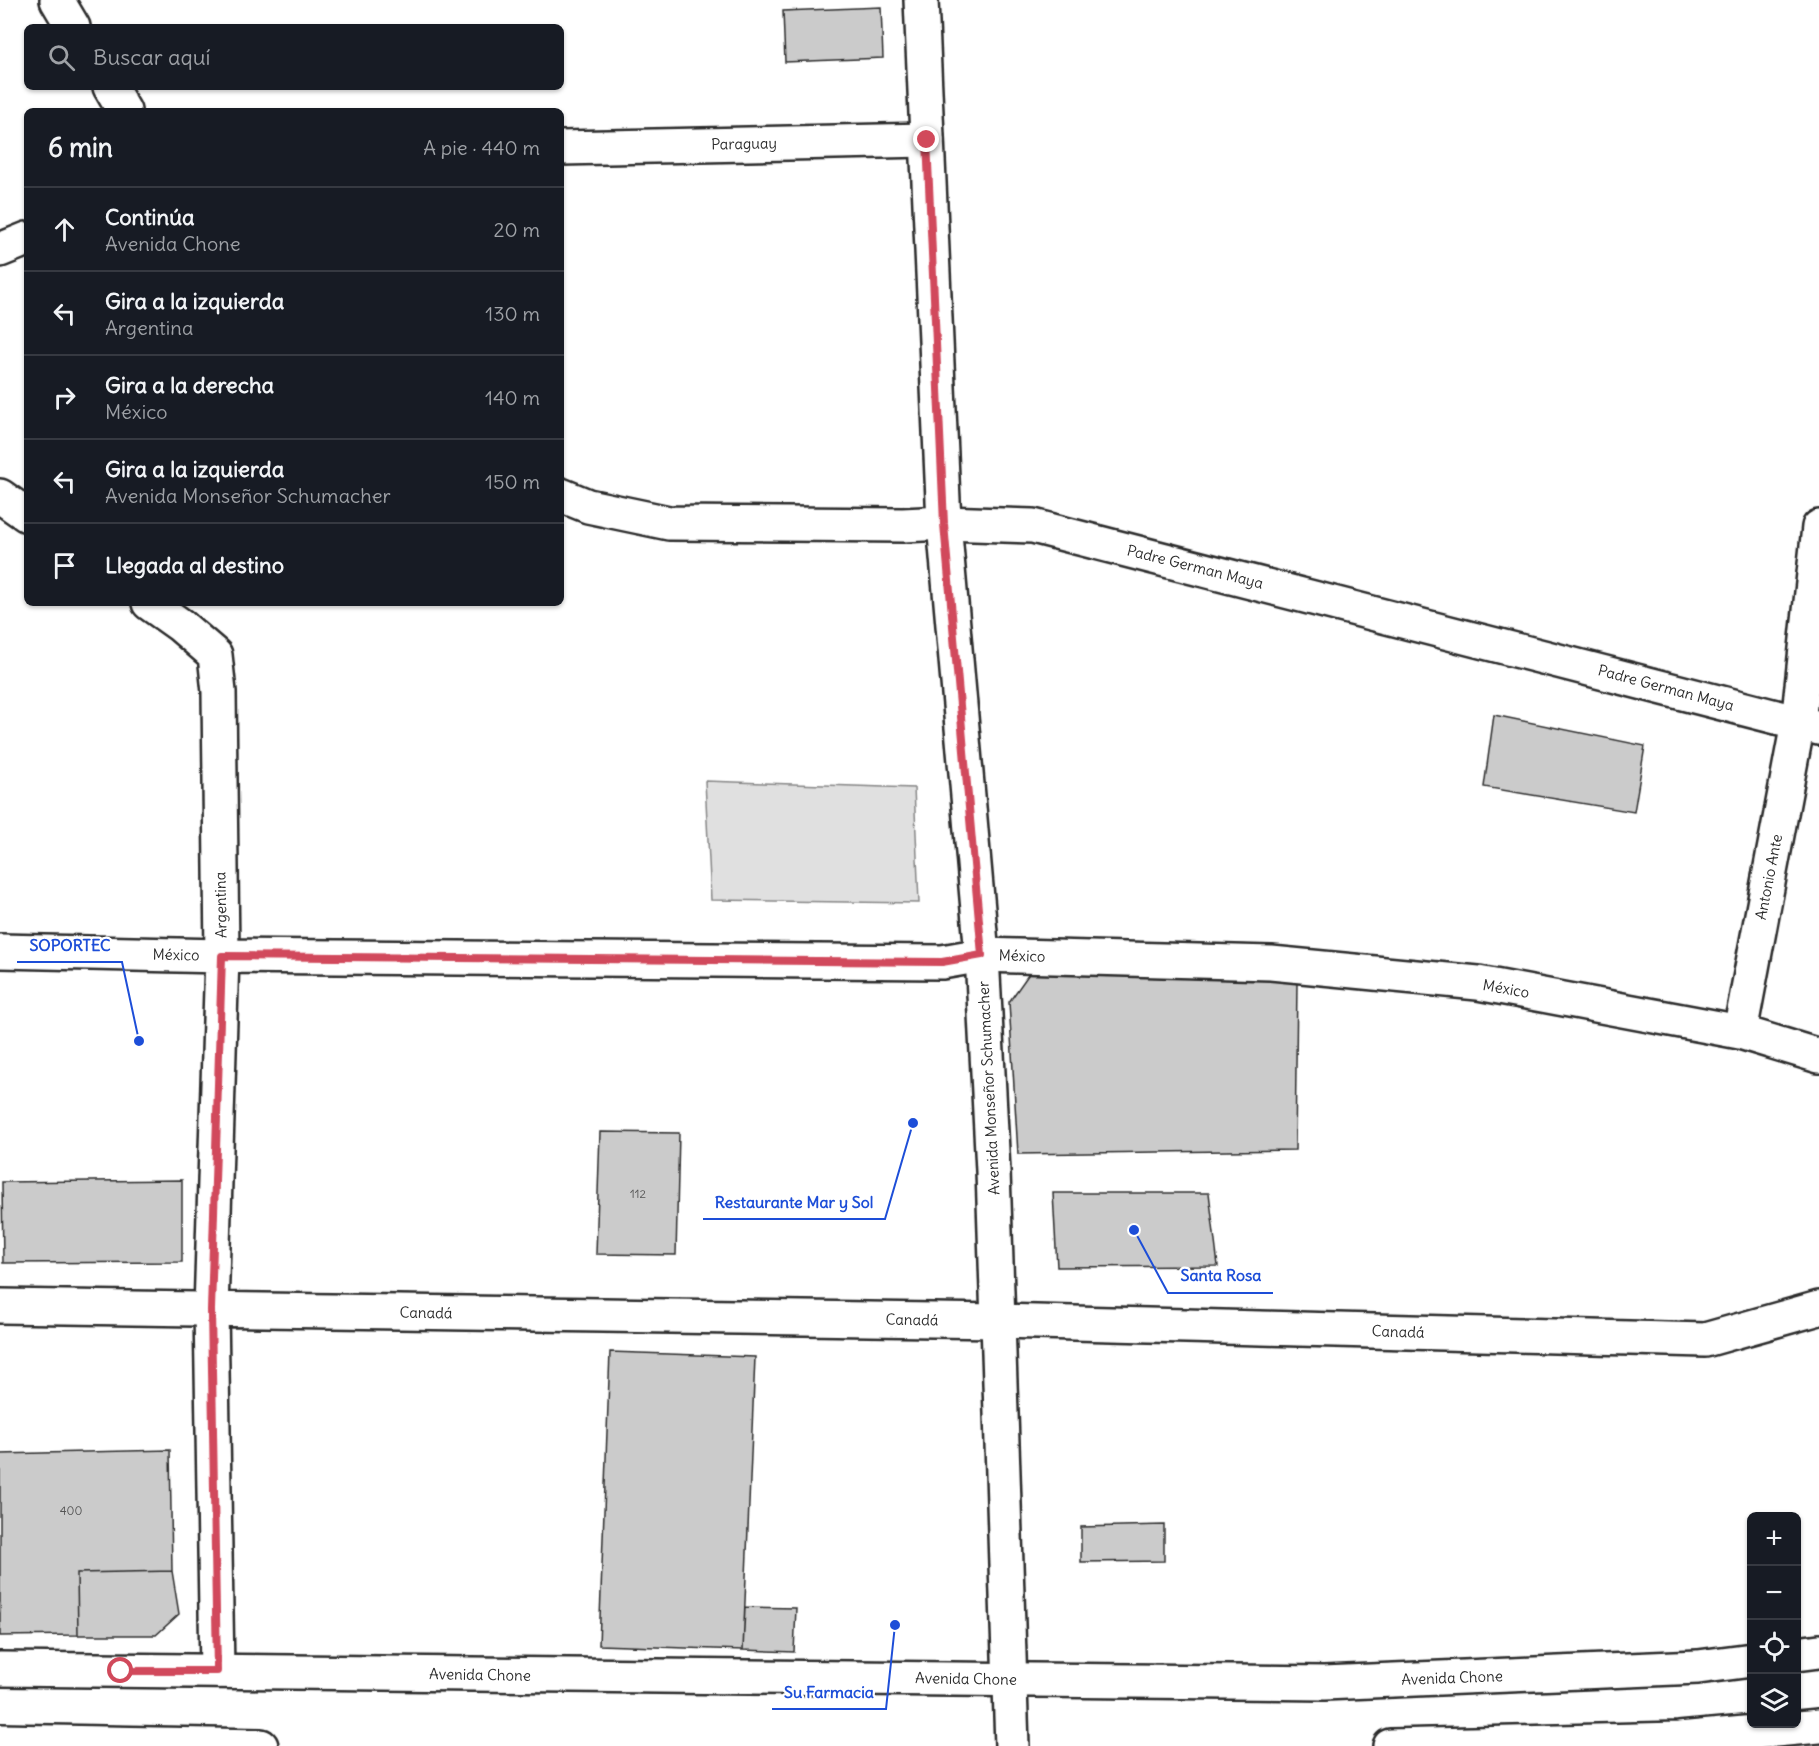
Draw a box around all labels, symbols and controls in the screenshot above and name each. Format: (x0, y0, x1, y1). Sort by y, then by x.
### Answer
search box (24, 24, 564, 90)
icon: search (45, 41, 78, 74)
text: Buscar aquí (93, 43, 210, 71)
route end (913, 126, 939, 152)
text: 6 min (48, 131, 113, 164)
street label: Paraguay (711, 133, 777, 154)
text: A pie · 440 m (423, 135, 540, 160)
text: Continúa (105, 203, 194, 231)
icon: ahead (48, 213, 81, 246)
text: 20 m (494, 217, 540, 242)
text: Avenida Chone (105, 231, 241, 256)
text: Gira a la izquierda (105, 287, 284, 315)
icon: left (48, 297, 81, 330)
text: 130 m (485, 301, 540, 326)
text: Argentina (105, 315, 193, 340)
text: Gira a la derecha (105, 371, 274, 399)
icon: right (48, 381, 81, 414)
text: 140 m (485, 385, 540, 410)
text: México (105, 399, 167, 424)
text: Gira a la izquierda (105, 455, 284, 483)
icon: left (48, 465, 81, 498)
text: 150 m (485, 469, 540, 494)
text: Avenida Monseñor Schumacher (105, 483, 391, 508)
street label: Padre German Maya (1125, 540, 1266, 593)
icon: arrive (48, 549, 81, 582)
text: Llegada al destino (105, 551, 284, 579)
street label: Padre German Maya (1596, 660, 1737, 715)
street label: Antonio Ante (1751, 832, 1786, 921)
street label: Argentina (210, 871, 231, 938)
callout: SOPORTEC (17, 928, 122, 962)
text: SOPORTEC (29, 935, 111, 955)
street label: México (152, 945, 200, 964)
street label: México (998, 945, 1046, 966)
street label: México (1481, 975, 1531, 1002)
street label: Avenida Monseñor Schumacher (973, 981, 1004, 1195)
callout: Restaurante Mar y Sol (703, 1185, 885, 1219)
house number: 112 (630, 1186, 646, 1201)
text: Restaurante Mar y Sol (715, 1192, 873, 1213)
callout: Santa Rosa (1168, 1259, 1273, 1293)
text: Santa Rosa (1181, 1265, 1261, 1285)
street label: Canadá (399, 1303, 453, 1322)
street label: Canadá (885, 1310, 939, 1329)
street label: Canadá (1371, 1321, 1425, 1342)
house number: 400 (60, 1503, 82, 1518)
map controls (1747, 1512, 1801, 1728)
button: + (1747, 1512, 1801, 1566)
button: − (1747, 1566, 1801, 1620)
button: locate (1747, 1620, 1801, 1674)
route start (107, 1657, 133, 1683)
street label: Avenida Chone (429, 1664, 531, 1685)
street label: Avenida Chone (1401, 1666, 1503, 1689)
street label: Avenida Chone (915, 1668, 1017, 1689)
button: layers (1747, 1674, 1801, 1728)
callout: Su Farmacia (772, 1675, 886, 1709)
text: Su Farmacia (784, 1682, 874, 1702)

